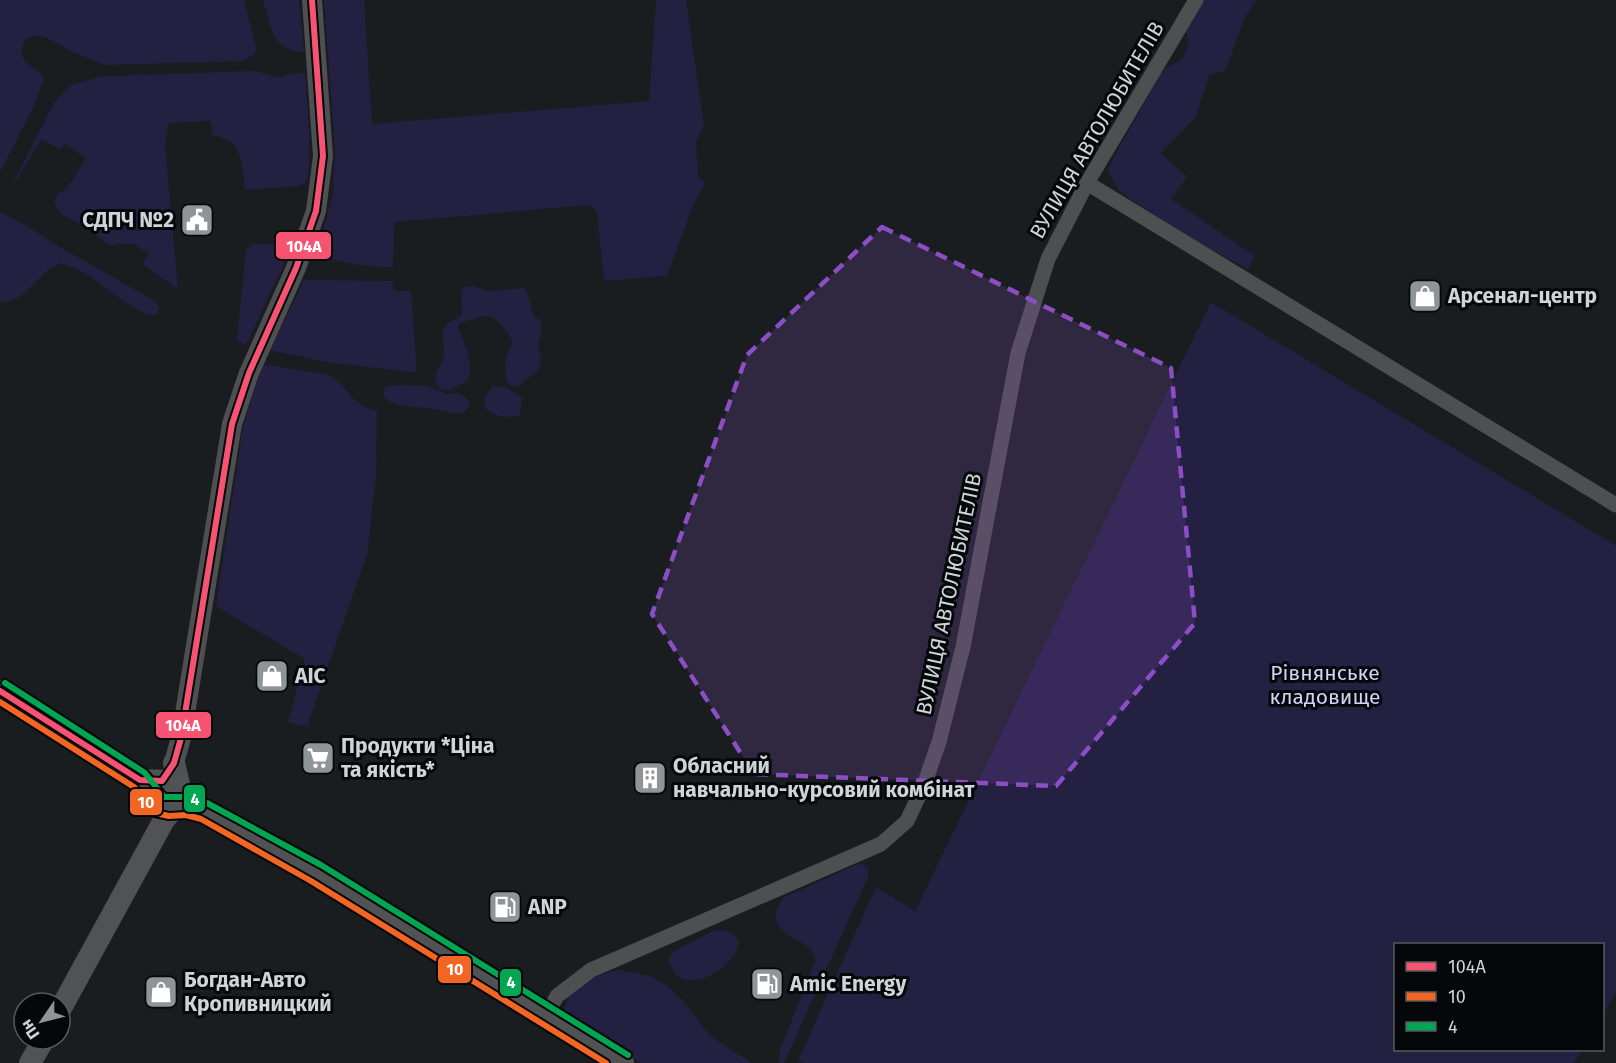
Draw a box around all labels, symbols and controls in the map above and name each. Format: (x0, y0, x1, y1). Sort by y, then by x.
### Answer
street label: ВУЛИЦЯ АВТОЛЮБИТЕЛІВ (1024, 17, 1170, 243)
public building icon: СДПЧ №2 (179, 202, 215, 238)
place label: СДПЧ №2 (82, 207, 174, 233)
line badge: 104А (275, 231, 332, 260)
text: 104А (286, 237, 322, 256)
shop icon: Арсенал-центр (1407, 278, 1443, 314)
place label: Арсенал-центр (1447, 283, 1597, 309)
street label: ВУЛИЦЯ АВТОЛЮБИТЕЛІВ (911, 471, 987, 717)
shop icon: АІС (254, 658, 290, 694)
park label: Рівнянське кладовище (1270, 660, 1380, 710)
place label: АІС (294, 663, 326, 689)
line badge: 104А (155, 711, 212, 739)
text: 104А (165, 716, 201, 735)
place label: Продукти *Ціна та якість* (341, 733, 494, 783)
supermarket icon: Продукти *Ціна та якість* (300, 740, 336, 776)
place label: Обласний навчально-курсовий комбінат (673, 753, 976, 803)
building icon: Обласний навчально-курсовий комбінат (632, 760, 668, 796)
line badge: 4 (183, 784, 206, 813)
line badge: 10 (129, 788, 163, 816)
text: 4 (190, 790, 200, 809)
text: 10 (138, 793, 154, 812)
fuel station icon: ANP (487, 889, 523, 925)
place label: ANP (527, 894, 567, 920)
legend (1394, 943, 1604, 1051)
line badge: 10 (437, 955, 472, 984)
text: 104А (1448, 956, 1486, 978)
text: 10 (447, 960, 463, 979)
fuel station icon: Amic Energy (749, 966, 785, 1002)
place label: Богдан-Авто Кропивницкий (184, 967, 332, 1017)
line badge: 4 (499, 968, 522, 997)
place label: Amic Energy (789, 971, 906, 997)
text: 4 (506, 973, 516, 992)
shop icon: Богдан-Авто Кропивницкий (143, 974, 179, 1010)
text: 10 (1448, 986, 1466, 1008)
north arrow (12, 991, 72, 1051)
text: Пн (17, 1016, 44, 1043)
text: 4 (1448, 1016, 1458, 1038)

